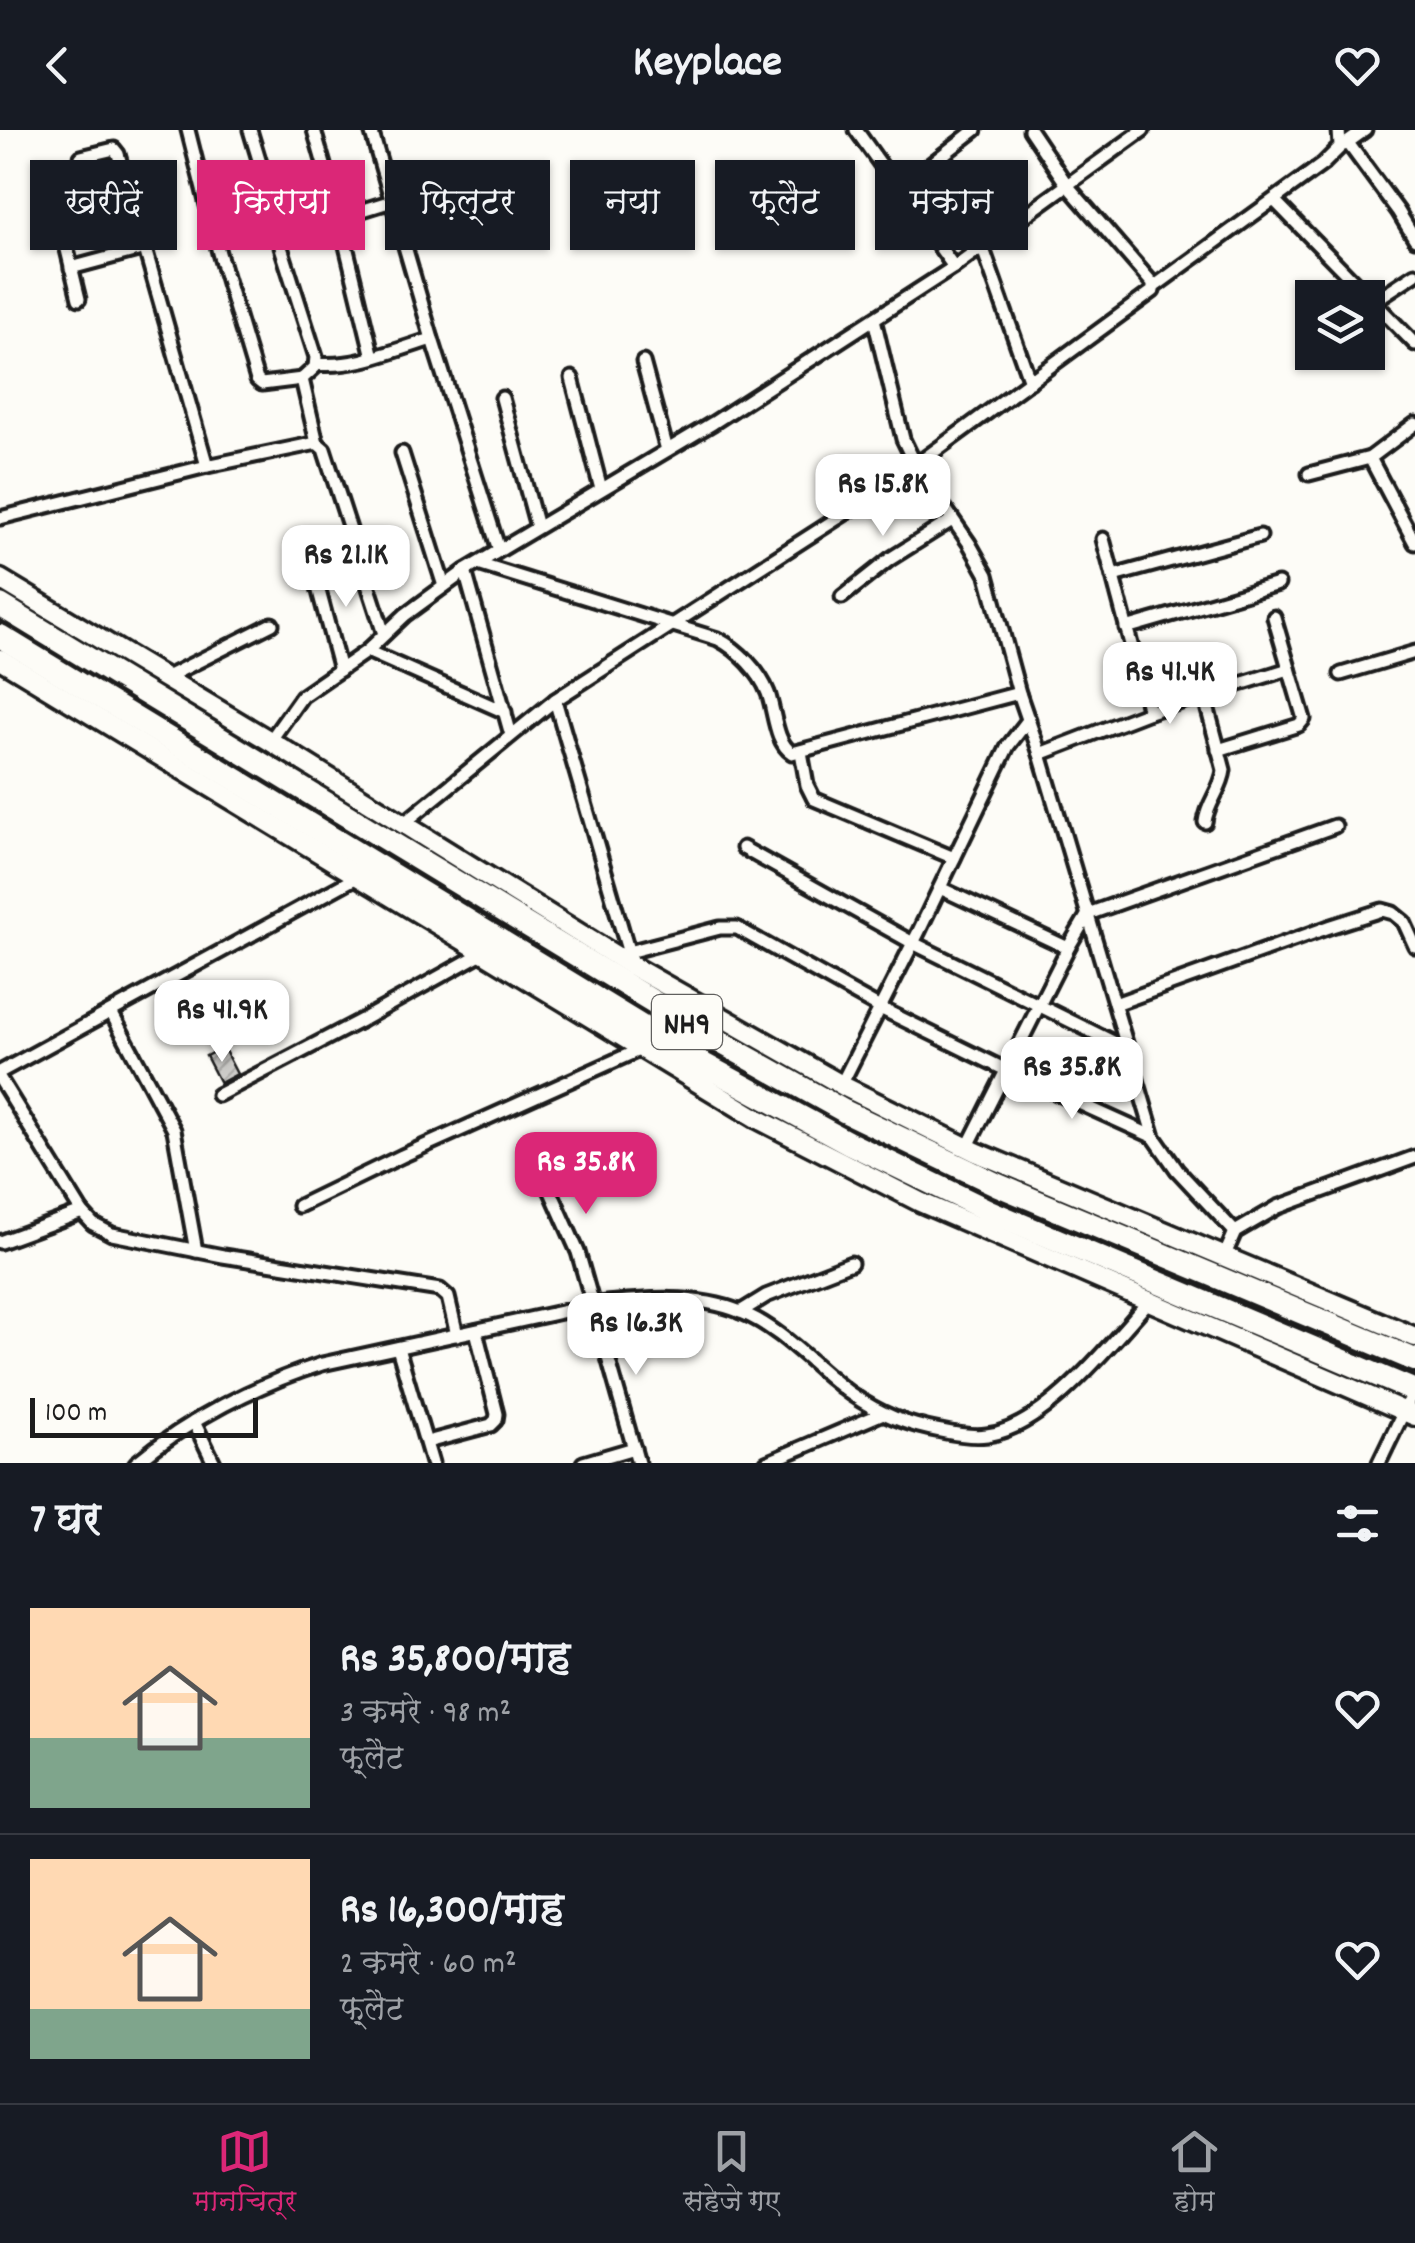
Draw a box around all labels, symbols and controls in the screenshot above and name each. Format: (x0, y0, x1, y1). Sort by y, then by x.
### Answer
text: Keyplace (633, 33, 782, 97)
icon: back (30, 38, 85, 93)
icon: heart (1330, 38, 1385, 93)
chip: खरीदें (30, 160, 177, 250)
chip: किराया (197, 160, 365, 250)
chip: फ़िल्टर (385, 160, 550, 250)
chip: नया (570, 160, 695, 250)
chip: फ़्लैट (715, 160, 855, 250)
chip: मकान (875, 160, 1028, 250)
map controls (1295, 280, 1385, 370)
button: layers (1295, 280, 1385, 370)
pin: Rs 15.8K (780, 454, 986, 539)
text: Rs 15.8K (837, 463, 929, 509)
pin: Rs 21.1K (243, 525, 449, 610)
text: Rs 21.1K (304, 534, 388, 580)
pin: Rs 41.4K (1067, 642, 1273, 727)
text: Rs 41.4K (1125, 651, 1215, 697)
pin: Rs 41.9K (119, 980, 325, 1065)
text: Rs 41.9K (176, 989, 268, 1035)
road number: NH9 (652, 995, 722, 1049)
pin: Rs 35.8K (969, 1037, 1175, 1122)
text: Rs 35.8K (1023, 1046, 1121, 1092)
pin: Rs 35.8K (483, 1132, 689, 1217)
text: Rs 35.8K (537, 1141, 635, 1187)
pin: Rs 16.3K (533, 1293, 739, 1378)
text: Rs 16.3K (589, 1302, 683, 1348)
scale bar (30, 1393, 258, 1438)
text: 100 m (45, 1395, 107, 1435)
text: 7 घर (30, 1493, 101, 1553)
icon: filters (1330, 1496, 1385, 1551)
text: Rs 35,800/माह (340, 1632, 570, 1692)
icon: home (110, 1648, 230, 1768)
icon: heart (1330, 1681, 1385, 1736)
text: 3 कमरे · 98 m² (340, 1692, 511, 1738)
text: फ़्लैट (340, 1738, 403, 1784)
text: Rs 16,300/माह (340, 1883, 564, 1943)
icon: home (110, 1899, 230, 2019)
icon: heart (1330, 1932, 1385, 1987)
text: 2 कमरे · 60 m² (340, 1943, 517, 1989)
text: फ़्लैट (340, 1989, 403, 2035)
tab: मानचित्र (193, 2124, 297, 2224)
tab: सहेजे गए (683, 2124, 780, 2224)
tab: होम (1167, 2124, 1222, 2224)

